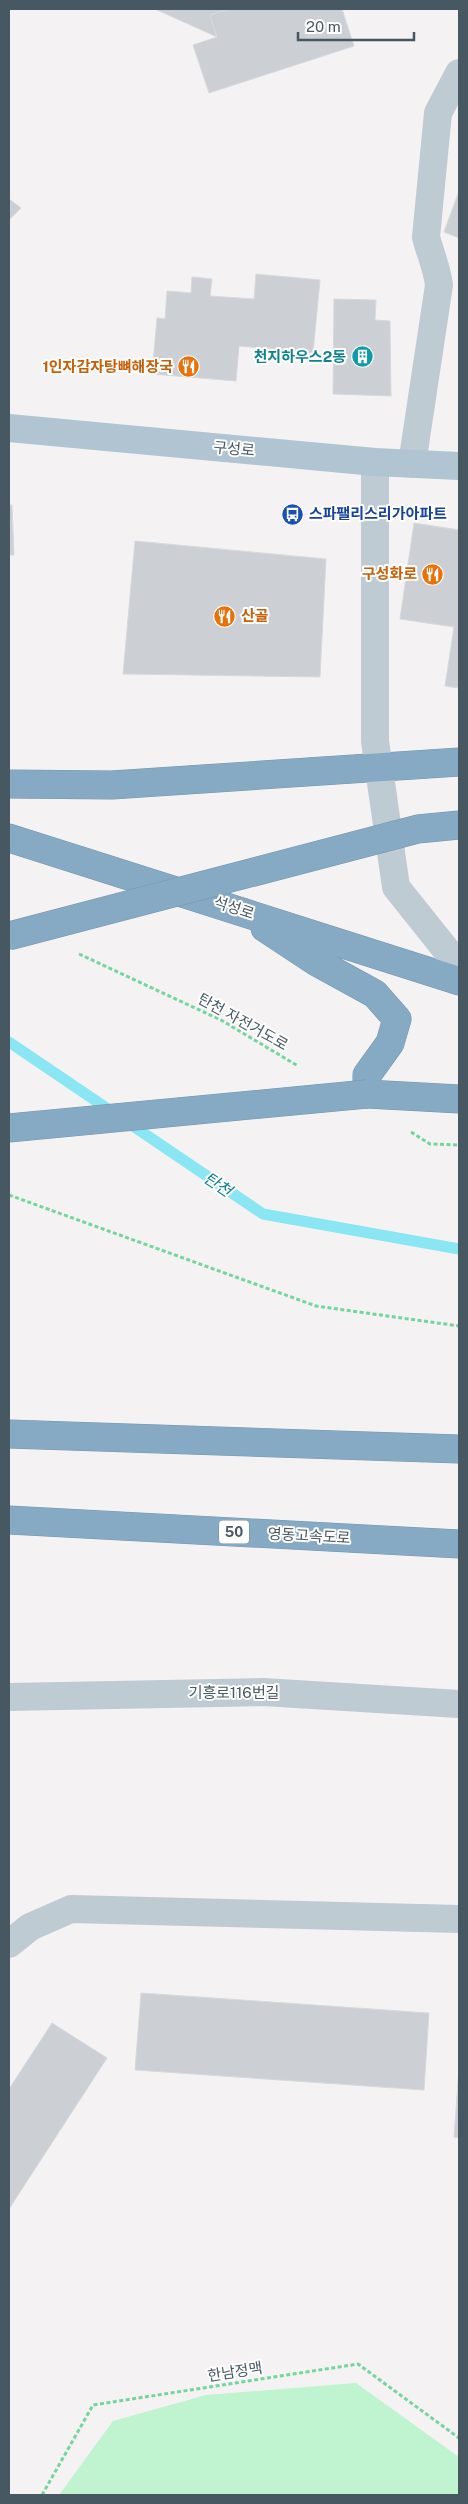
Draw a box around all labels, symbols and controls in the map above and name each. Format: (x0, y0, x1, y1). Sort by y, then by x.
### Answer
scale bar (298, 10, 414, 42)
text: 20 m (306, 18, 341, 35)
building icon: 천지하우스2동 (350, 345, 374, 369)
place label: 천지하우스2동 (254, 348, 346, 365)
restaurant icon: 1인자감자탕뼈해장국 (177, 355, 201, 379)
place label: 1인자감자탕뼈해장국 (42, 358, 173, 375)
street label: 구성로 (213, 438, 255, 459)
bus stop icon: 스파팰리스리가아파트 (281, 502, 305, 526)
place label: 스파팰리스리가아파트 (309, 505, 447, 522)
restaurant icon: 구성화로 (421, 562, 445, 586)
place label: 구성화로 (362, 565, 417, 582)
restaurant icon: 산골 (213, 604, 237, 628)
place label: 산골 (241, 607, 269, 624)
street label: 석성로 (212, 893, 256, 922)
street label: 탄천 자전거도로 (195, 990, 291, 1053)
water label: 탄천 (200, 1168, 237, 1202)
road number: 50 (219, 1520, 249, 1544)
street label: 영동고속도로 (267, 1525, 351, 1546)
street label: 기흥로116번길 (189, 1684, 279, 1701)
street label: 한남정맥 (206, 2359, 264, 2384)

